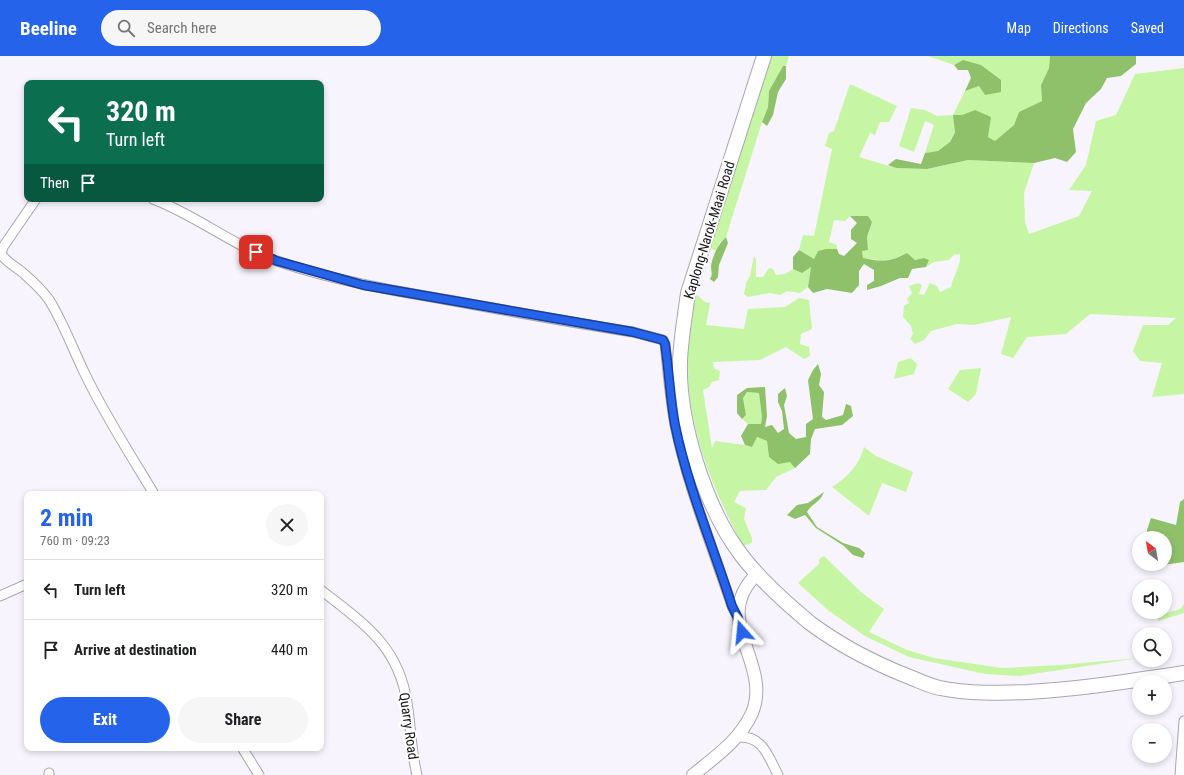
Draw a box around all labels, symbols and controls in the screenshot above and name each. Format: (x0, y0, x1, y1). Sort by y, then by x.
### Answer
search box (101, 10, 381, 46)
text: Beeline (20, 17, 77, 40)
icon: search (115, 17, 137, 39)
text: Search here (147, 19, 217, 37)
text: Map (1007, 20, 1031, 36)
text: Directions (1053, 20, 1109, 36)
text: Saved (1131, 20, 1164, 36)
text: 320 m (106, 95, 176, 128)
icon: left (40, 96, 92, 148)
text: Turn left (106, 129, 165, 150)
street label: Kaplong-Narok-Maai Road (680, 159, 738, 301)
icon: arrive (77, 172, 99, 194)
text: Then (40, 174, 69, 192)
pin (239, 235, 273, 269)
icon: arrive (245, 241, 267, 263)
text: 2 min (40, 504, 93, 532)
button: close (266, 504, 308, 546)
north arrow (1132, 531, 1172, 571)
map controls (1132, 531, 1172, 763)
text: 760 m · 09:23 (40, 533, 110, 548)
icon: left (40, 579, 62, 601)
button: sound (1132, 579, 1172, 619)
text: Turn left (74, 581, 125, 599)
text: 320 m (271, 581, 308, 599)
position arrow (721, 611, 763, 653)
button: search (1132, 627, 1172, 667)
icon: arrive (40, 639, 62, 661)
text: Arrive at destination (74, 641, 197, 659)
text: 440 m (271, 641, 308, 659)
button: + (1132, 675, 1172, 715)
street label: Quarry Road (396, 691, 422, 761)
button: Exit (40, 697, 170, 743)
button: Share (178, 697, 308, 743)
button: − (1132, 723, 1172, 763)

